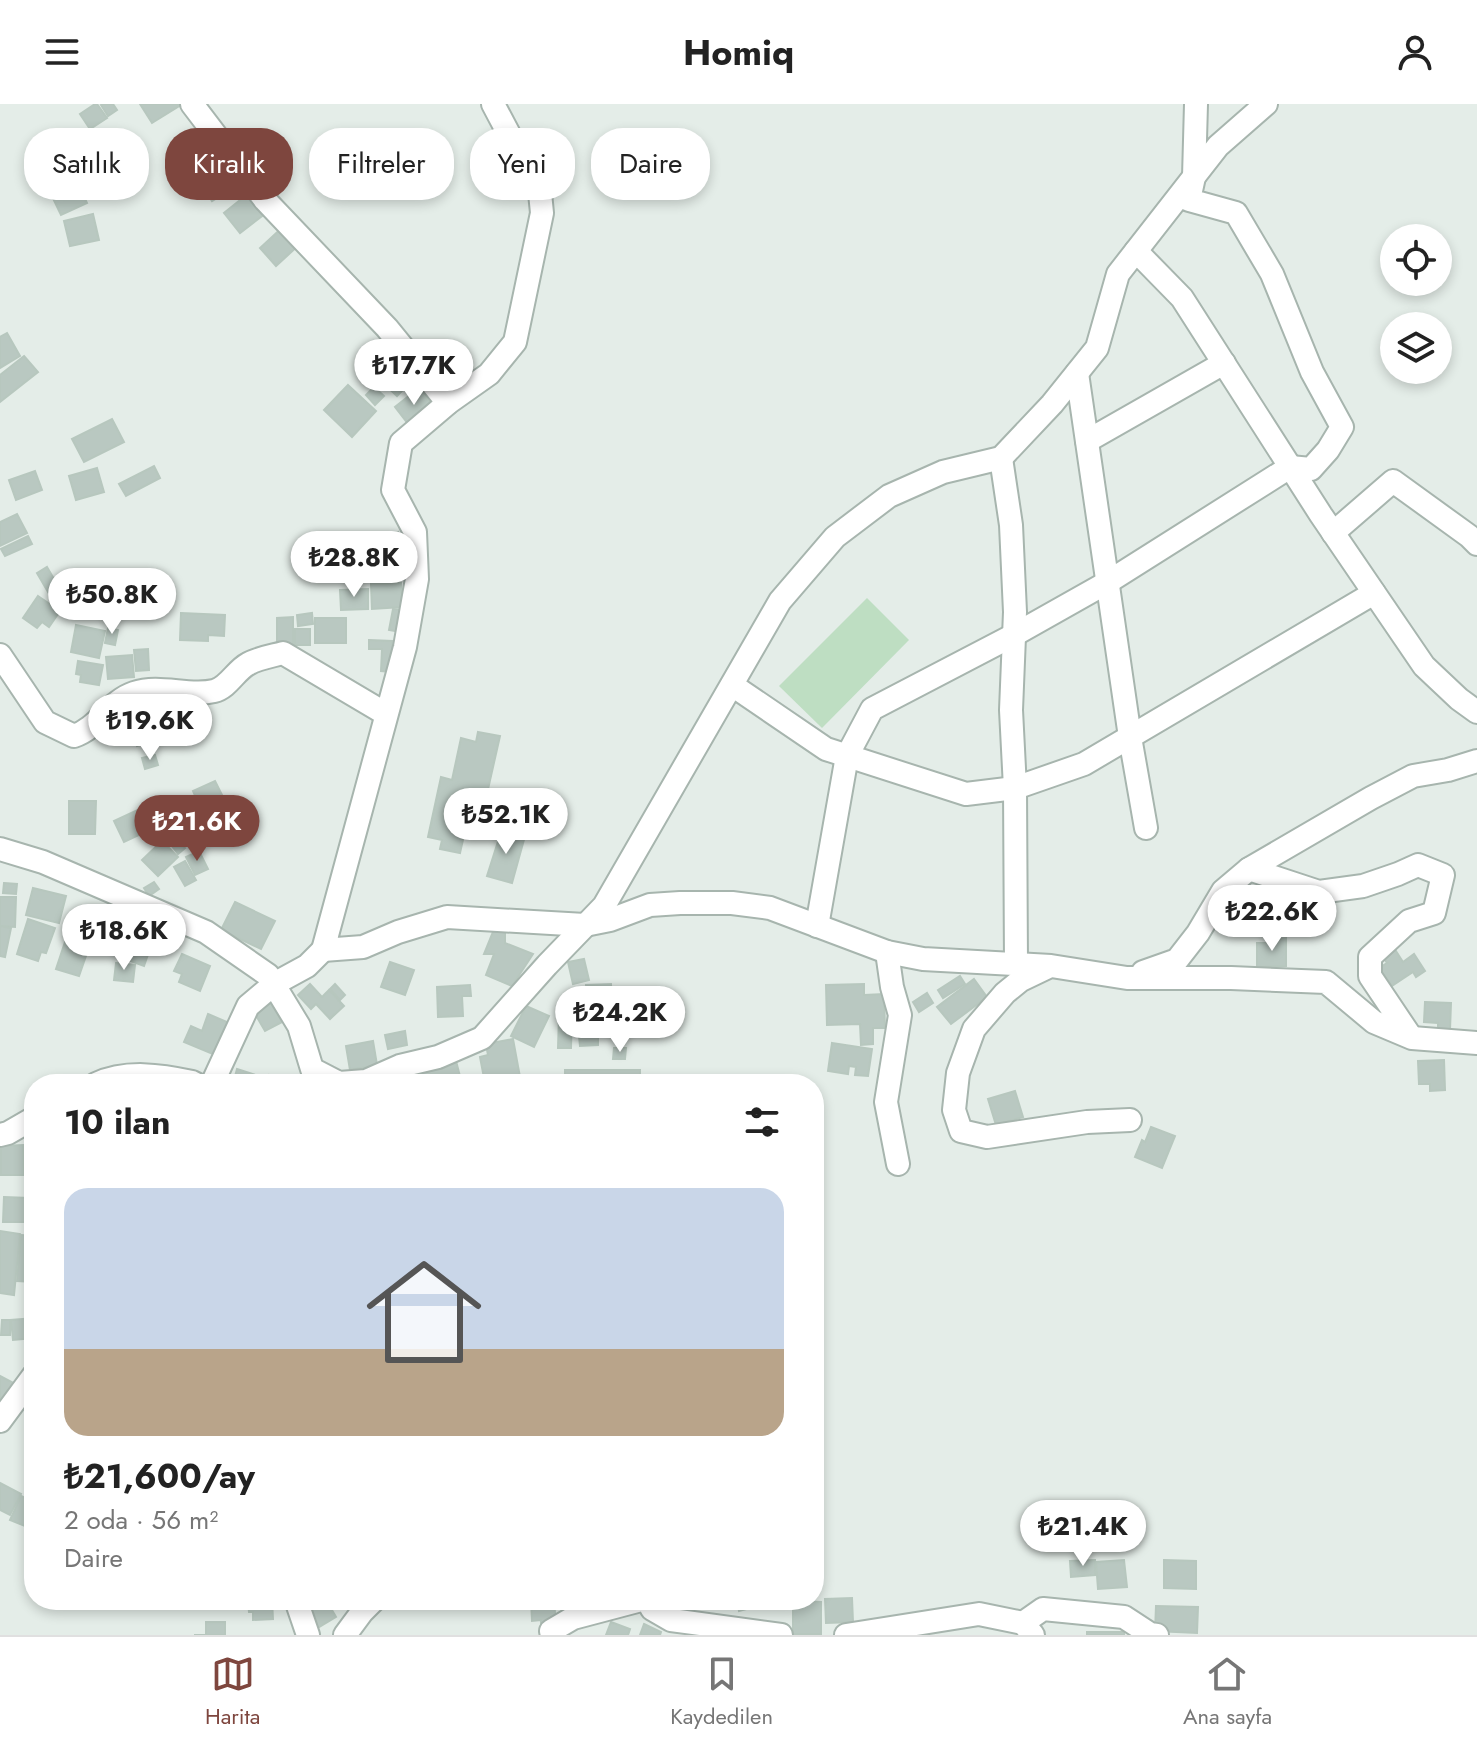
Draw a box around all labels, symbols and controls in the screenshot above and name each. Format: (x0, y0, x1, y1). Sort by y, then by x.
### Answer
text: Homiq (683, 26, 794, 78)
icon: menu (40, 30, 84, 74)
icon: person (1393, 30, 1437, 74)
chip: Satılık (24, 128, 149, 200)
chip: Kiralık (165, 128, 293, 200)
chip: Filtreler (309, 128, 454, 200)
chip: Yeni (470, 128, 575, 200)
chip: Daire (591, 128, 710, 200)
map controls (1380, 224, 1452, 384)
button: locate (1380, 224, 1452, 296)
button: layers (1380, 312, 1452, 384)
pin: ₺17.7K (349, 339, 479, 407)
text: ₺17.7K (372, 346, 456, 384)
pin: ₺28.8K (289, 531, 419, 599)
text: ₺28.8K (309, 538, 399, 576)
pin: ₺50.8K (47, 568, 177, 636)
text: ₺50.8K (66, 575, 158, 613)
pin: ₺19.6K (85, 694, 215, 762)
text: ₺19.6K (106, 701, 194, 739)
pin: ₺52.1K (441, 788, 571, 856)
pin: ₺21.6K (132, 795, 262, 863)
text: ₺52.1K (462, 795, 550, 833)
text: ₺21.6K (152, 802, 242, 840)
pin: ₺22.6K (1207, 885, 1337, 953)
text: ₺22.6K (1226, 892, 1318, 930)
pin: ₺18.6K (59, 904, 189, 972)
text: ₺18.6K (80, 911, 168, 949)
pin: ₺24.2K (555, 986, 685, 1054)
text: ₺24.2K (573, 993, 667, 1031)
text: 10 ilan (64, 1098, 170, 1147)
icon: filters (740, 1100, 784, 1144)
icon: home (352, 1240, 496, 1384)
text: ₺21,600/ay (64, 1452, 255, 1501)
pin: ₺21.4K (1018, 1500, 1148, 1568)
text: 2 oda · 56 m² (64, 1501, 218, 1539)
text: ₺21.4K (1038, 1507, 1128, 1545)
text: Daire (64, 1539, 123, 1577)
tab: Harita (205, 1652, 260, 1732)
tab: Kaydedilen (670, 1652, 773, 1732)
tab: Ana sayfa (1183, 1652, 1272, 1732)

